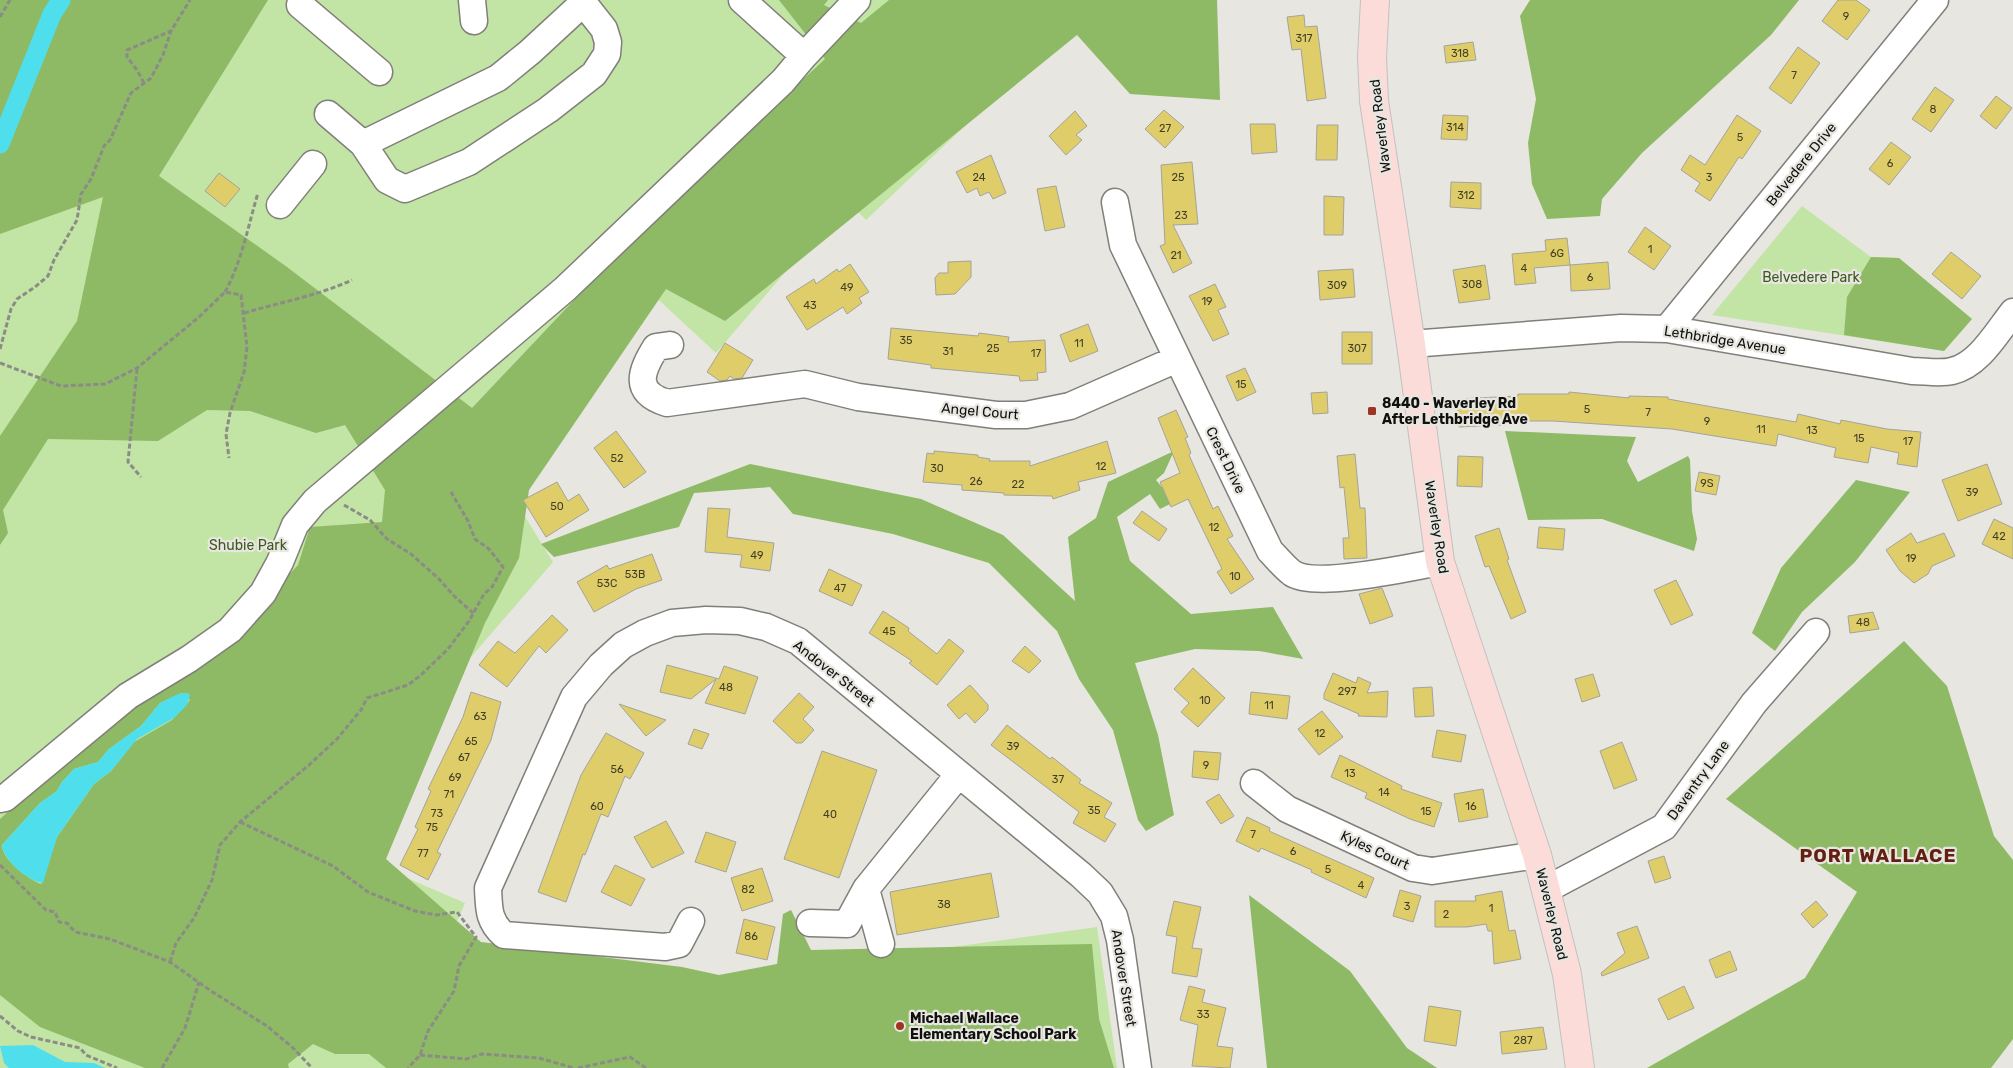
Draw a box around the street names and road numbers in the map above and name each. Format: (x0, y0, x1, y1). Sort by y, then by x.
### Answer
street label: Waverley Road (1366, 78, 1395, 174)
street label: Belvedere Drive (1763, 119, 1840, 209)
street label: Lethbridge Avenue (1663, 322, 1787, 359)
street label: Angel Court (941, 400, 1020, 423)
street label: Crest Drive (1202, 424, 1249, 496)
street label: Waverley Road (1421, 479, 1452, 575)
street label: Andover Street (790, 636, 878, 711)
street label: Daventry Lane (1664, 737, 1733, 824)
street label: Kyles Court (1338, 827, 1412, 874)
street label: Waverley Road (1532, 866, 1571, 962)
street label: Andover Street (1107, 928, 1140, 1028)

